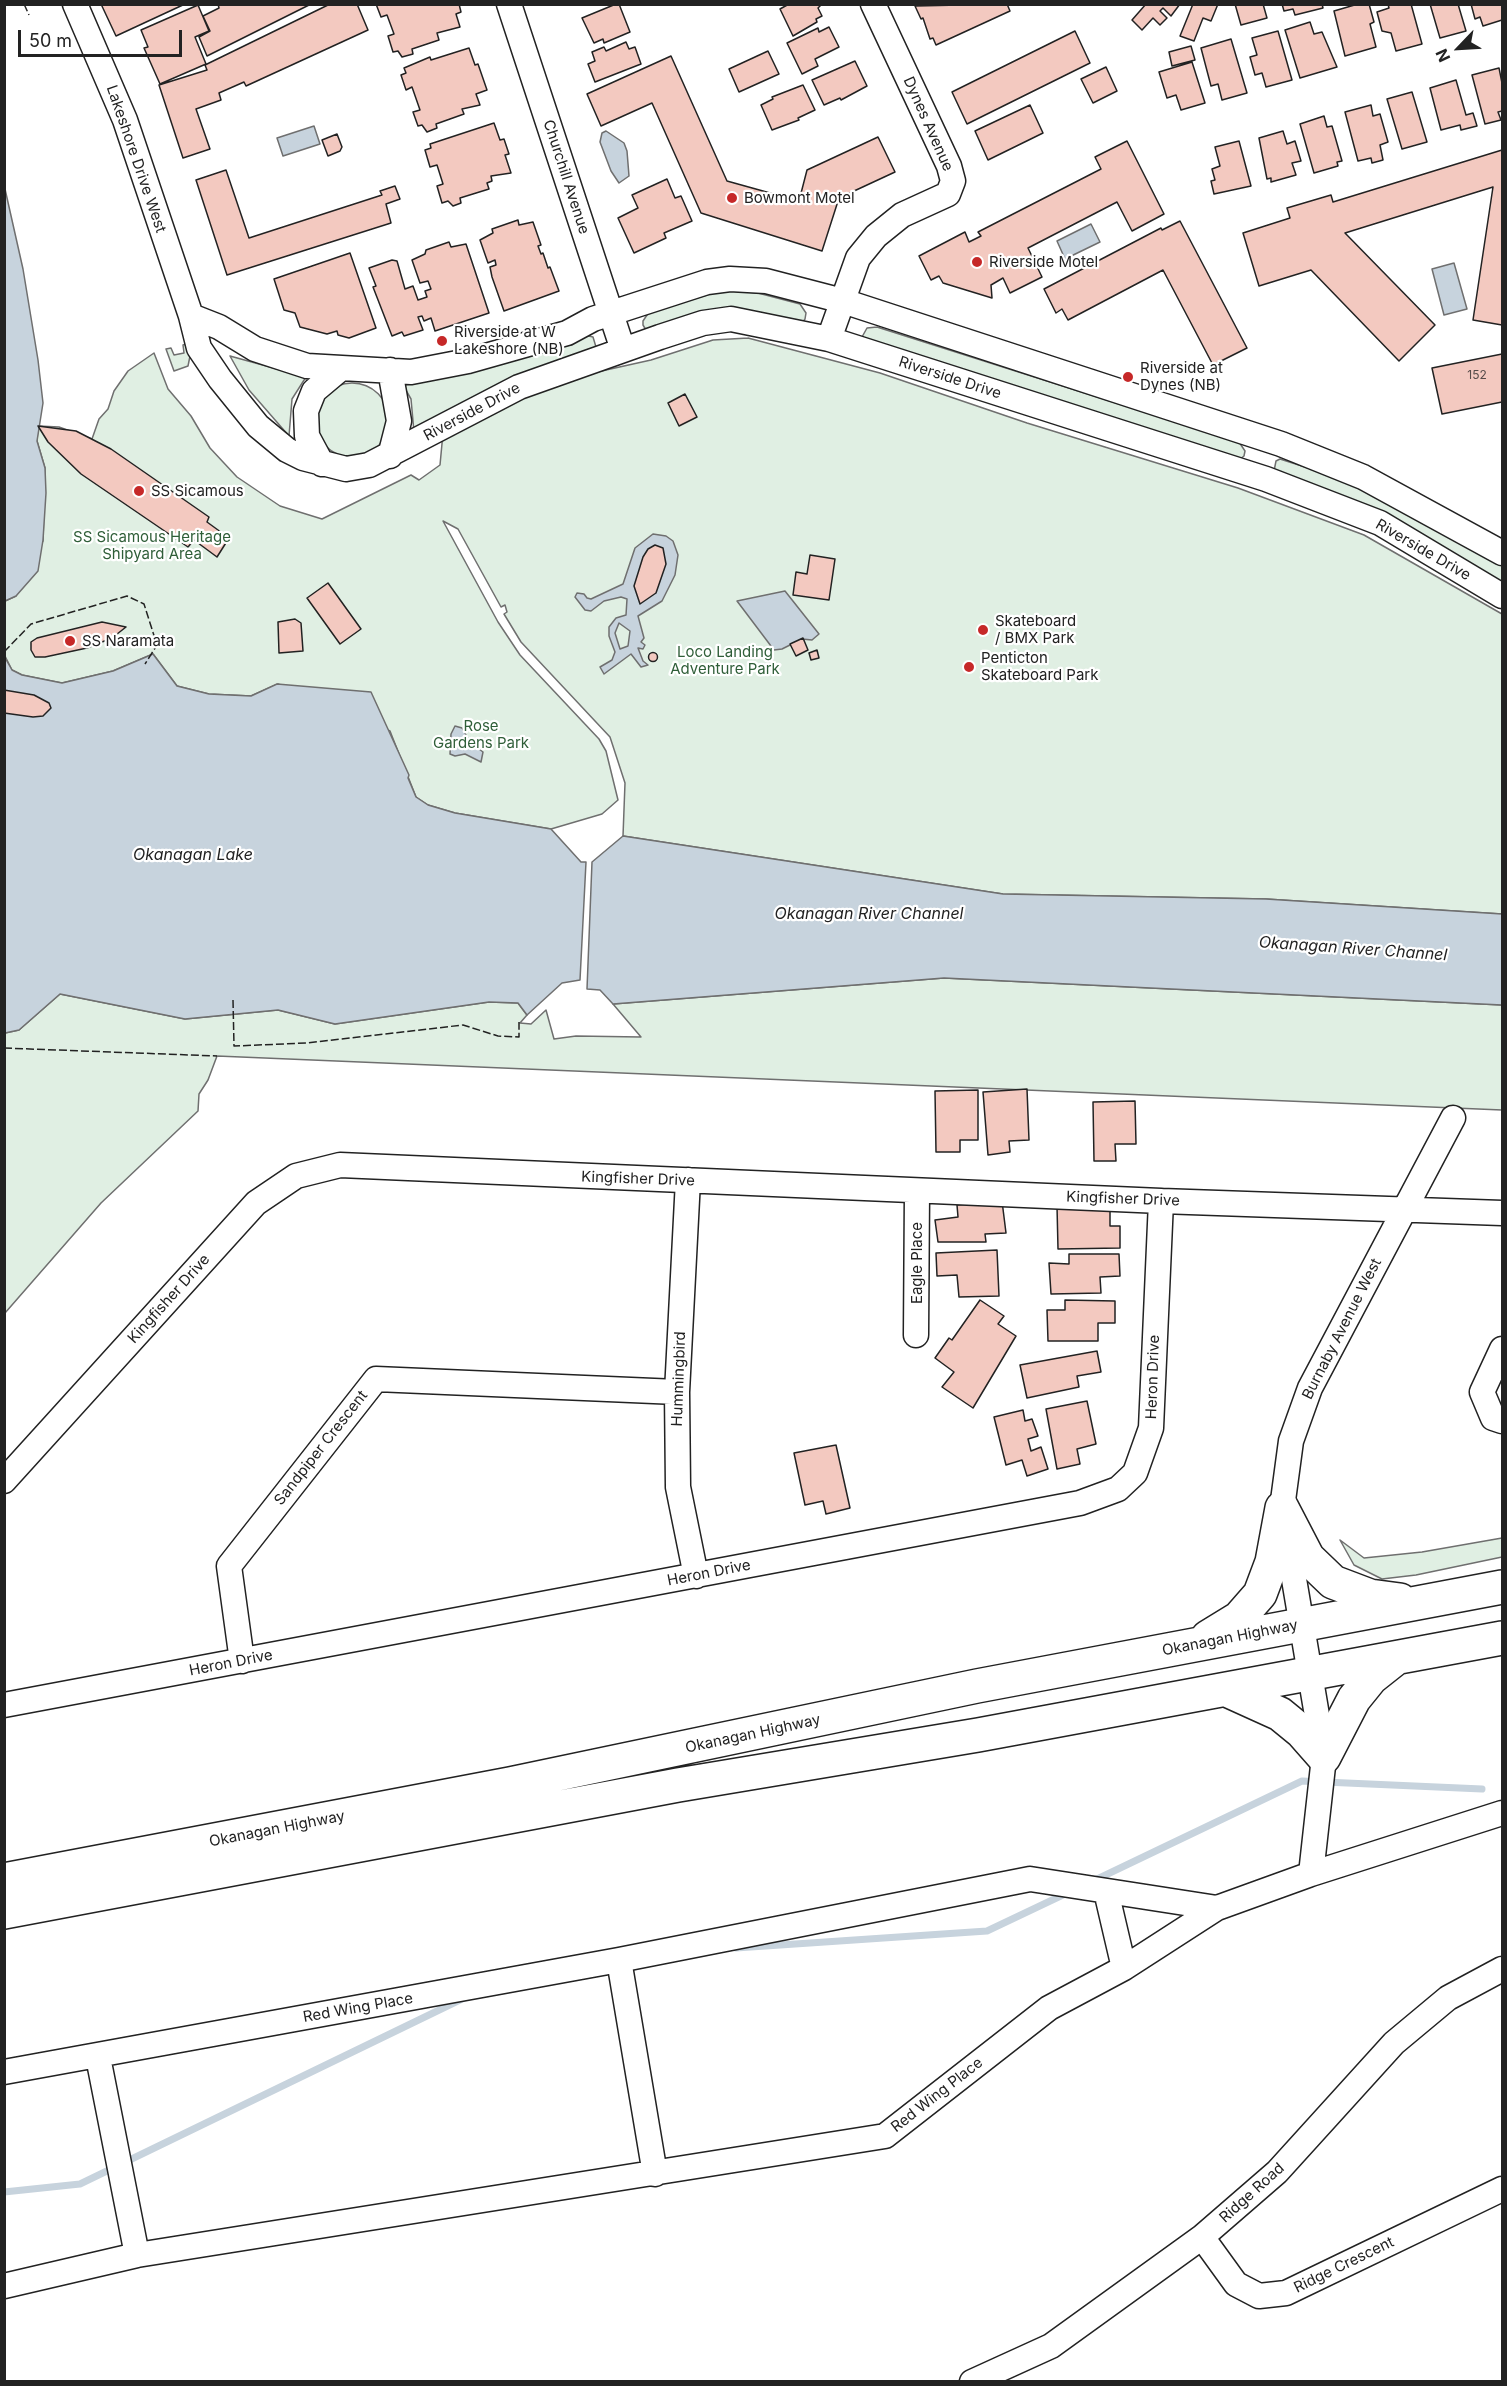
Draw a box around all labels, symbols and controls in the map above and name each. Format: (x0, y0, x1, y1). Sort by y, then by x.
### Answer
scale bar (21, 18, 184, 56)
north arrow (1429, 18, 1489, 78)
text: 50 m (29, 30, 72, 51)
text: N (1431, 46, 1454, 65)
street label: Dynes Avenue (899, 74, 957, 174)
street label: Lakeshore Drive West (102, 83, 170, 235)
street label: Churchill Avenue (539, 117, 593, 237)
place label: Bowmont Motel (744, 189, 855, 207)
marker: Bowmont Motel (725, 191, 739, 205)
place label: Riverside Motel (989, 253, 1098, 271)
marker: Riverside Motel (970, 255, 984, 269)
place label: Riverside at W Lakeshore (NB) (454, 323, 564, 358)
marker: Riverside at W Lakeshore (NB) (435, 334, 449, 348)
street label: Riverside Drive (896, 353, 1004, 403)
place label: Riverside at Dynes (NB) (1140, 359, 1223, 394)
house number: 152 (1467, 368, 1487, 382)
marker: Riverside at Dynes (NB) (1121, 370, 1135, 384)
street label: Riverside Drive (421, 379, 523, 445)
place label: SS Sicamous (151, 482, 244, 500)
marker: SS Sicamous (132, 484, 146, 498)
street label: Riverside Drive (1372, 516, 1474, 584)
park label: SS Sicamous Heritage Shipyard Area (73, 528, 231, 563)
place label: Skateboard / BMX Park (995, 612, 1076, 647)
marker: Skateboard / BMX Park (976, 623, 990, 637)
place label: SS Naramata (82, 632, 174, 650)
marker: SS Naramata (63, 634, 77, 648)
park label: Loco Landing Adventure Park (670, 643, 780, 678)
place label: Penticton Skateboard Park (981, 649, 1098, 684)
marker: Penticton Skateboard Park (962, 660, 976, 674)
park label: Rose Gardens Park (433, 717, 529, 752)
water label: Okanagan Lake (133, 845, 253, 865)
water label: Okanagan River Channel (775, 904, 963, 924)
water label: Okanagan River Channel (1258, 933, 1448, 965)
street label: Kingfisher Drive (581, 1168, 695, 1190)
street label: Kingfisher Drive (1066, 1188, 1180, 1210)
street label: Eagle Place (908, 1222, 926, 1304)
street label: Kingfisher Drive (124, 1251, 214, 1347)
street label: Burnaby Avenue West (1299, 1255, 1385, 1403)
street label: Hummingbird (668, 1331, 690, 1427)
street label: Heron Drive (1143, 1334, 1163, 1420)
street label: Sandpiper Crescent (271, 1387, 371, 1509)
street label: Heron Drive (666, 1556, 752, 1590)
street label: Okanagan Highway (1161, 1616, 1299, 1660)
street label: Heron Drive (188, 1646, 274, 1680)
street label: Okanagan Highway (684, 1711, 822, 1757)
street label: Okanagan Highway (208, 1807, 346, 1851)
street label: Red Wing Place (302, 1989, 414, 2027)
street label: Red Wing Place (888, 2054, 986, 2136)
street label: Ridge Road (1216, 2159, 1288, 2227)
street label: Ridge Crescent (1291, 2233, 1397, 2297)

